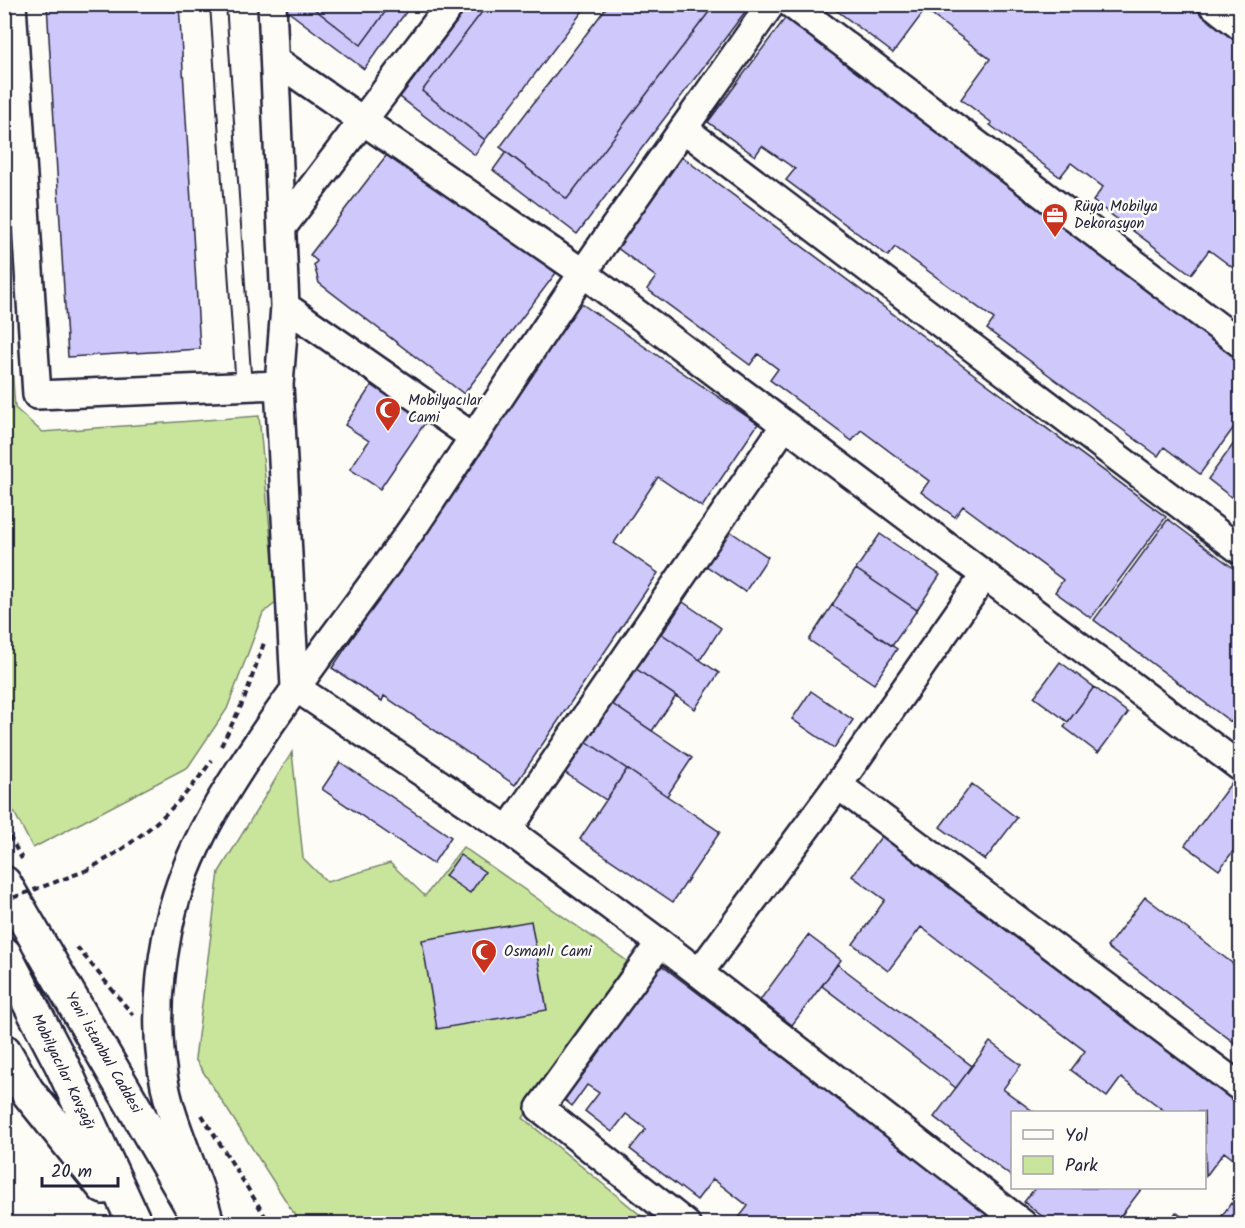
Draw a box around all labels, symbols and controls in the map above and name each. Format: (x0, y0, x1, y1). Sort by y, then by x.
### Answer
place label: Rüya Mobilya Dekorasyon (1074, 195, 1158, 236)
office icon: Rüya Mobilya Dekorasyon (1040, 201, 1070, 239)
place label: Mobilyacılar Cami (408, 389, 483, 430)
mosque icon: Mobilyacılar Cami (373, 395, 403, 433)
mosque icon: Osmanlı Cami (469, 937, 499, 975)
place label: Osmanlı Cami (504, 940, 593, 964)
street label: Yeni İstanbul Caddesi (58, 988, 148, 1120)
street label: Mobilyacılar Kavşağı (24, 1010, 102, 1134)
legend (1011, 1111, 1206, 1189)
text: Yol (1065, 1122, 1089, 1151)
scale bar (42, 1150, 118, 1188)
text: Park (1065, 1152, 1098, 1181)
text: 20 m (51, 1158, 92, 1187)

